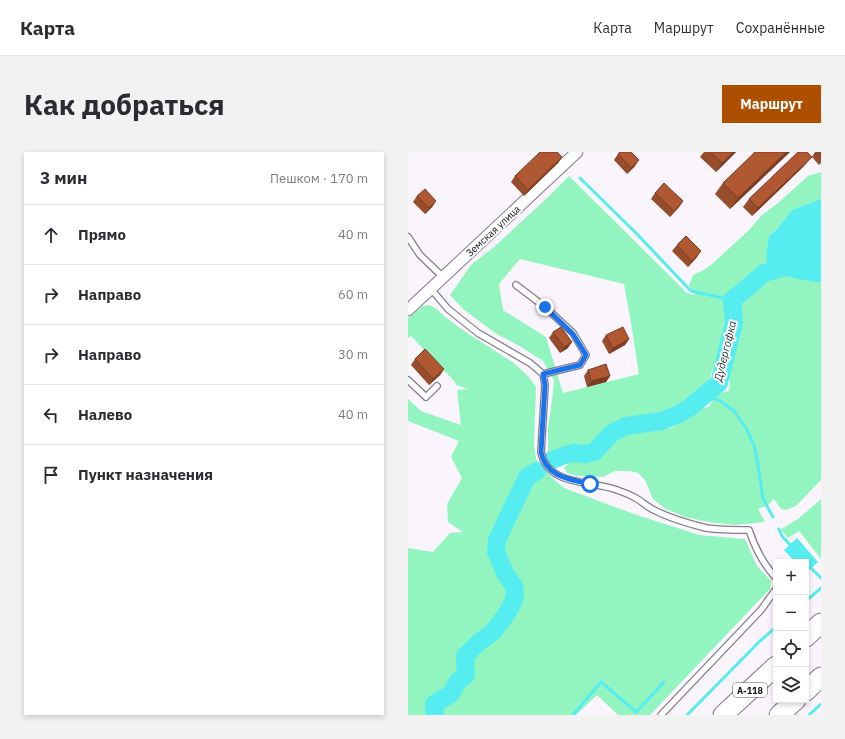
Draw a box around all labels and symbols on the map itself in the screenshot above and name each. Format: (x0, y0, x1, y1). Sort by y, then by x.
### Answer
street label: Земская улица (463, 202, 523, 259)
route end (536, 298, 554, 316)
water label: Дудергофка (710, 319, 739, 384)
route start (581, 475, 599, 493)
road number: А-118 (733, 683, 767, 697)

